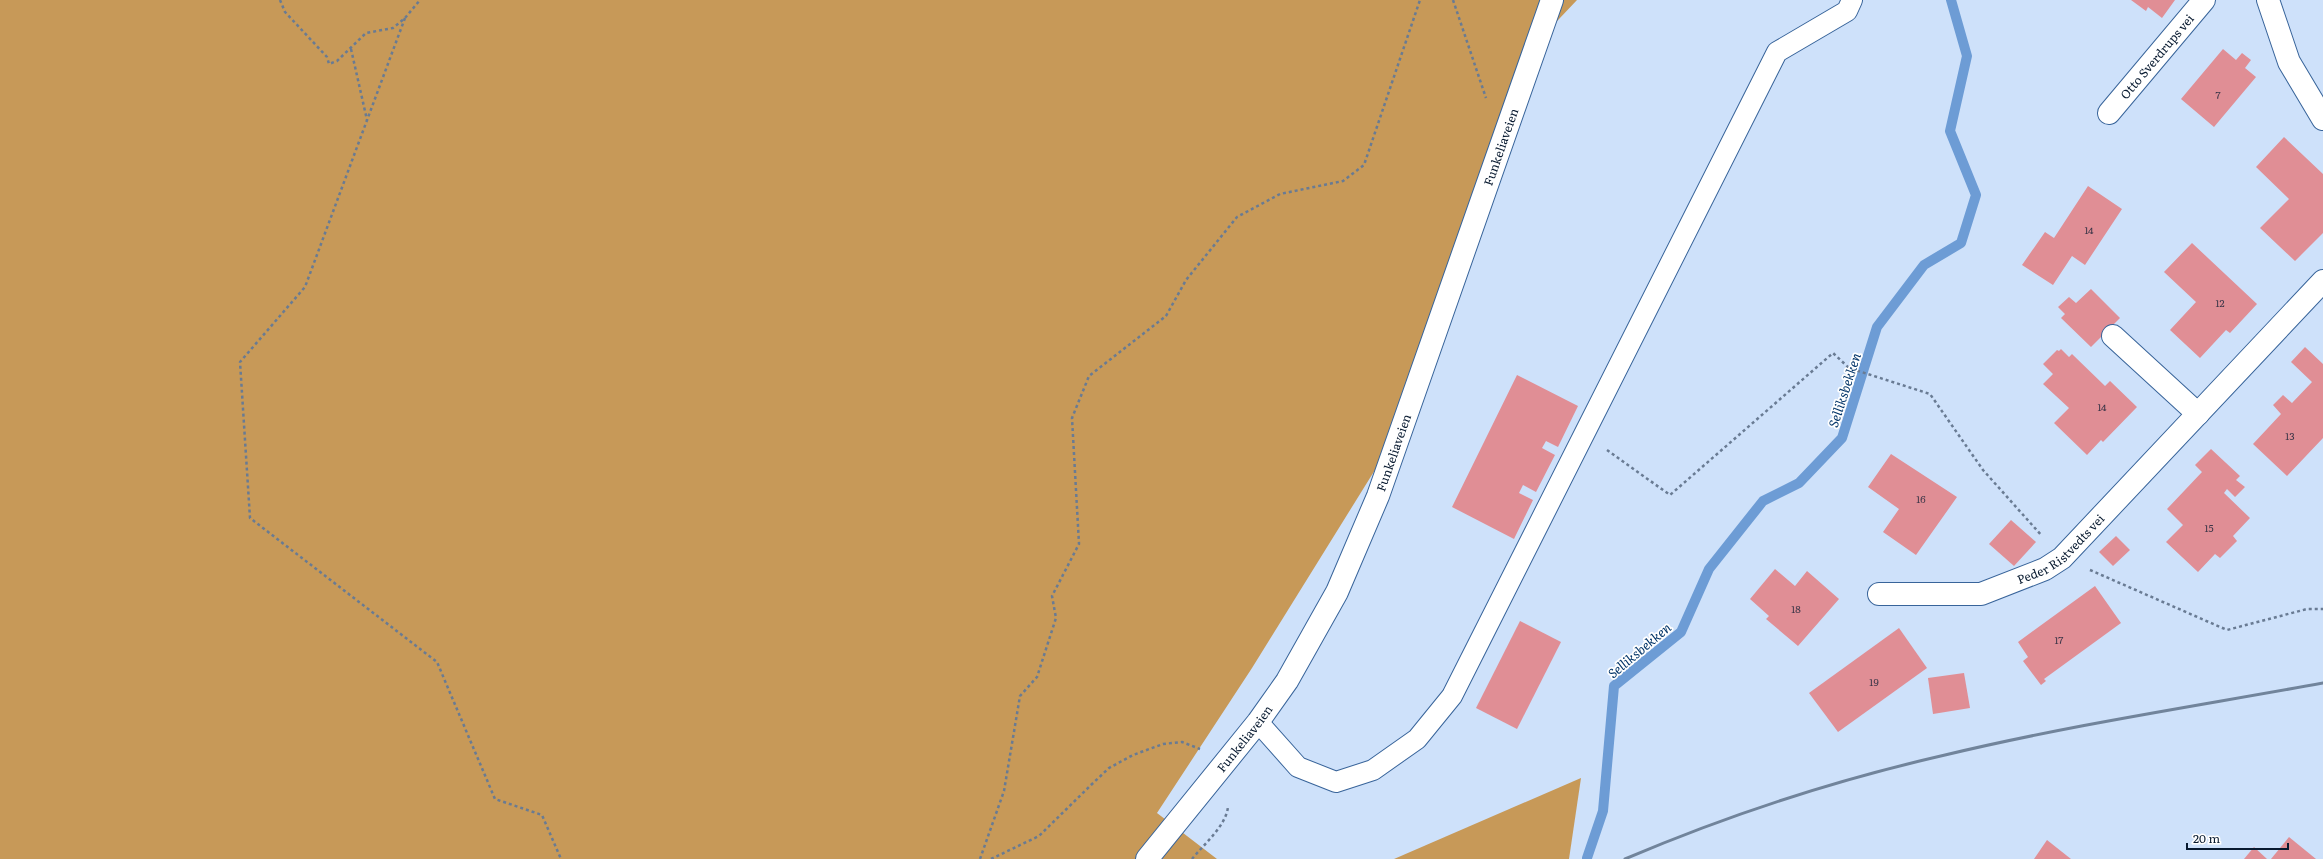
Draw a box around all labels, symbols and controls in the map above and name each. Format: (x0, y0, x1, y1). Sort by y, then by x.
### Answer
street label: Otto Sverdrups vei (2116, 10, 2198, 103)
house number: 7 (2215, 87, 2221, 102)
street label: Funkeliaveien (1479, 106, 1522, 188)
house number: 14 (2084, 222, 2094, 237)
house number: 12 (2215, 295, 2225, 310)
water label: Selliksbekken (1823, 350, 1865, 430)
house number: 14 (2097, 399, 2107, 414)
street label: Funkeliaveien (1371, 411, 1415, 494)
house number: 13 (2285, 428, 2295, 443)
house number: 16 (1916, 491, 1926, 506)
street label: Peder Ristvedts vei (2014, 510, 2108, 588)
house number: 15 (2204, 520, 2214, 535)
house number: 18 (1791, 601, 1801, 616)
water label: Selliksbekken (1603, 618, 1675, 682)
house number: 17 (2055, 632, 2063, 647)
house number: 19 (1869, 674, 1879, 689)
street label: Funkeliaveien (1212, 701, 1276, 776)
scale bar (2187, 825, 2288, 851)
text: 20 m (2193, 829, 2220, 847)

